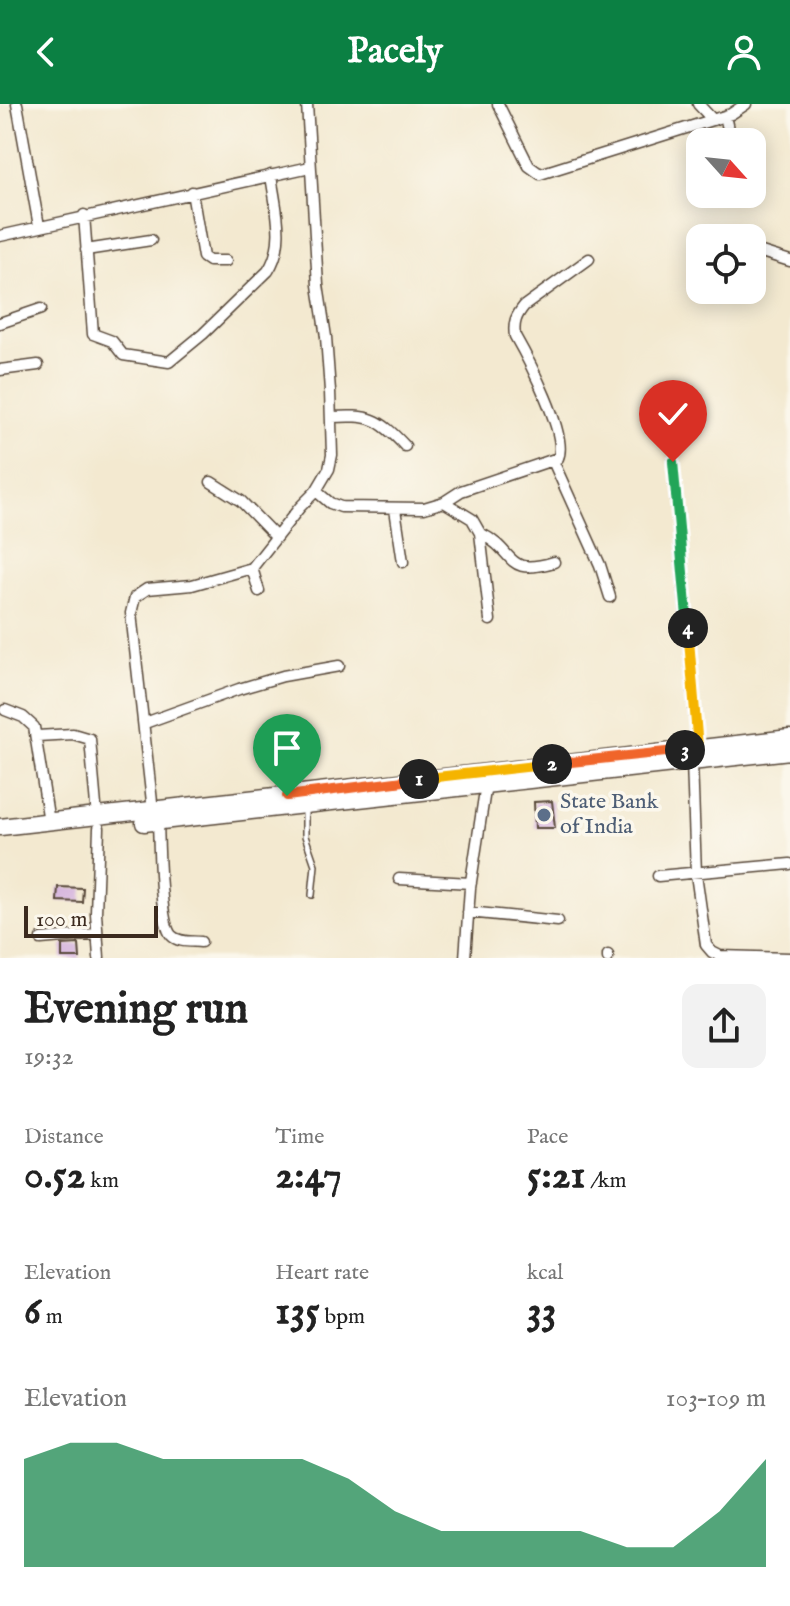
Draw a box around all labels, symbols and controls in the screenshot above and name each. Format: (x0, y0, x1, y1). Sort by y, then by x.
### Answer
text: Pacely (347, 29, 443, 75)
icon: back (24, 30, 68, 74)
icon: person (722, 30, 766, 74)
north arrow (686, 128, 766, 208)
map controls (686, 128, 766, 304)
button: locate (686, 224, 766, 304)
pin (639, 380, 707, 462)
icon: check (651, 392, 695, 436)
pin: 4 (668, 608, 708, 648)
text: 4 (683, 614, 693, 642)
pin (253, 714, 321, 796)
icon: arrive (265, 726, 309, 770)
pin: 3 (665, 730, 705, 770)
text: 3 (681, 736, 689, 764)
pin: 2 (532, 744, 572, 784)
text: 2 (547, 750, 557, 778)
pin: 1 (399, 759, 439, 799)
text: 1 (415, 765, 423, 793)
place label: State Bank of India (560, 788, 659, 841)
marker: State Bank of India (535, 806, 553, 824)
scale bar (24, 902, 158, 938)
text: 100 m (36, 906, 88, 934)
text: Evening run (24, 982, 248, 1038)
button: share (682, 984, 766, 1068)
text: 19:32 (24, 1040, 74, 1073)
text: Distance (24, 1123, 104, 1151)
text: Time (275, 1123, 324, 1151)
text: Pace (527, 1123, 568, 1151)
text: 0.52 (24, 1151, 85, 1202)
text: 2:47 (275, 1151, 342, 1202)
text: 5:21 (527, 1151, 585, 1202)
text: km (85, 1167, 119, 1195)
text: /km (585, 1167, 626, 1195)
text: Elevation (24, 1259, 111, 1287)
text: Heart rate (275, 1259, 369, 1287)
text: kcal (527, 1259, 563, 1287)
text: 6 (24, 1287, 41, 1338)
text: 135 (275, 1287, 320, 1338)
text: 33 (527, 1287, 557, 1338)
text: m (41, 1303, 63, 1331)
text: bpm (320, 1303, 365, 1331)
text: Elevation (24, 1382, 127, 1415)
text: 103–109 m (666, 1382, 766, 1415)

